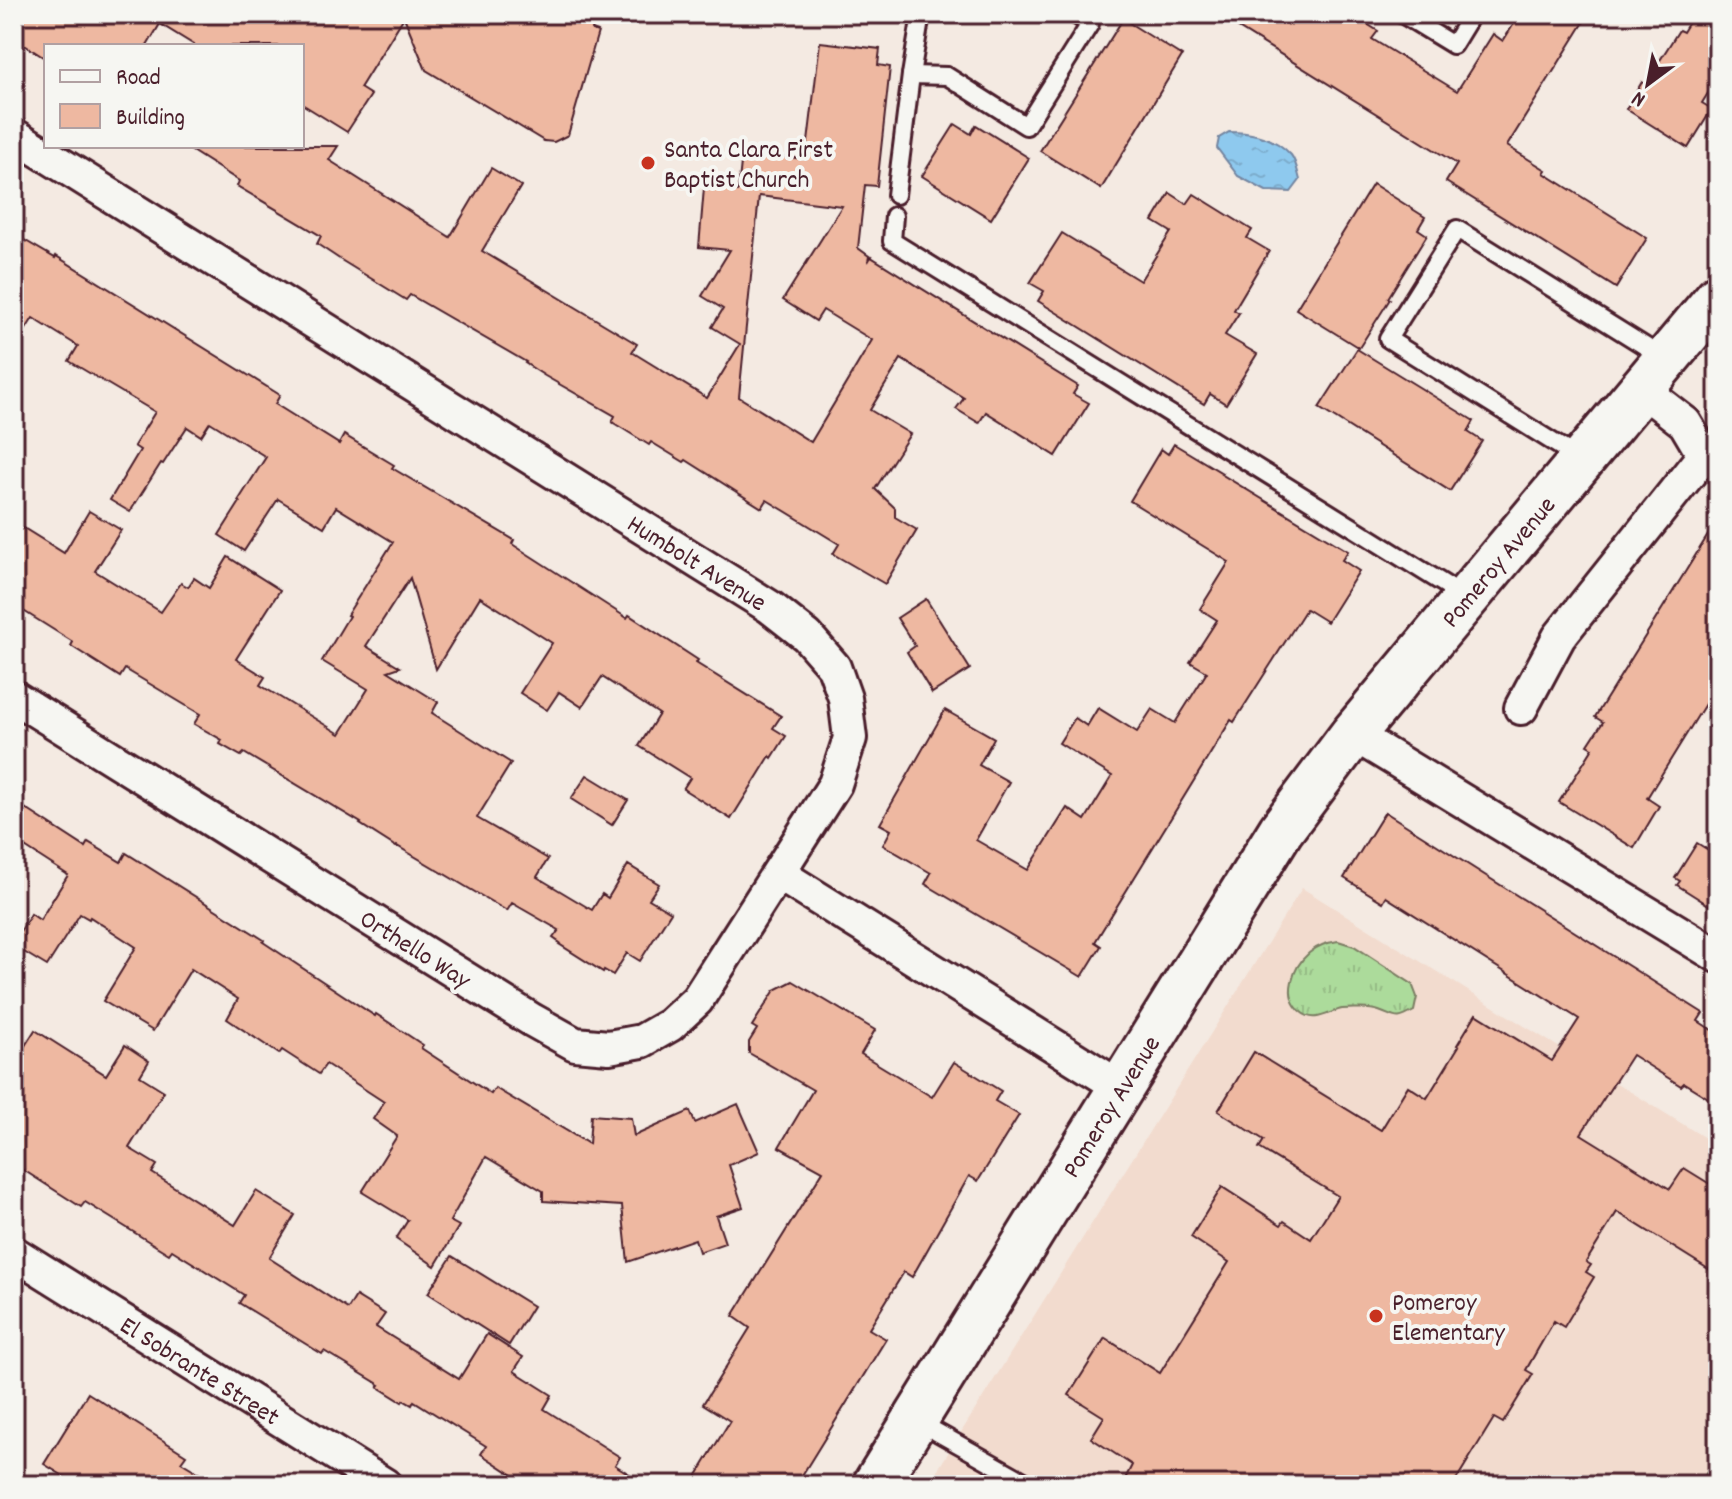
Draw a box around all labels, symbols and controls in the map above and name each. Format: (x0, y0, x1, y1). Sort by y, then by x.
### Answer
legend (44, 44, 304, 148)
north arrow (1608, 44, 1688, 124)
text: Road (116, 62, 161, 96)
text: N (1626, 82, 1652, 114)
text: Building (116, 102, 185, 136)
place label: Santa Clara First Baptist Church (664, 133, 833, 200)
marker: Santa Clara First Baptist Church (639, 154, 657, 172)
street label: Pomeroy Avenue (1434, 489, 1566, 637)
street label: Humbolt Avenue (619, 507, 773, 622)
street label: Orthello Way (351, 902, 477, 1000)
street label: Pomeroy Avenue (1055, 1029, 1171, 1186)
place label: Pomeroy Elementary (1392, 1286, 1505, 1353)
marker: Pomeroy Elementary (1367, 1307, 1385, 1325)
street label: El Sobrante Street (112, 1309, 286, 1437)

